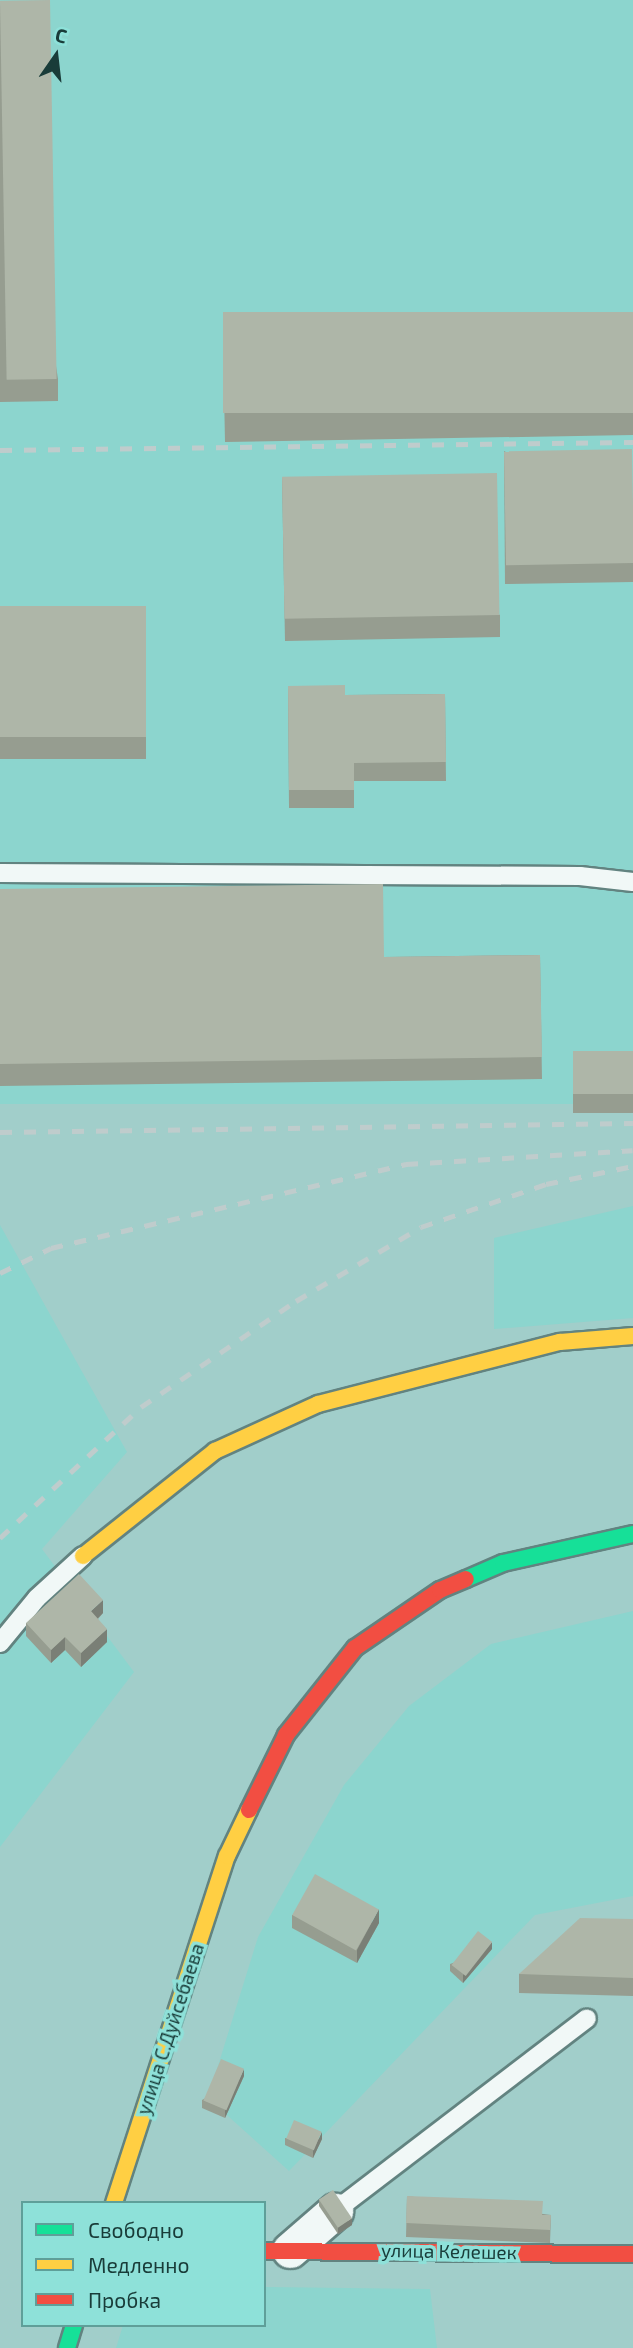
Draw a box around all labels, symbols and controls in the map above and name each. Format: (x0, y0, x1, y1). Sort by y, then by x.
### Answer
north arrow (21, 21, 91, 91)
text: С (53, 23, 69, 48)
street label: улица С.Дуйсебаева (132, 1940, 208, 2118)
legend (21, 2201, 266, 2327)
text: Свободно (88, 2217, 184, 2242)
street label: улица Келешек (381, 2238, 517, 2264)
text: Медленно (88, 2252, 190, 2277)
text: Пробка (88, 2287, 161, 2312)

